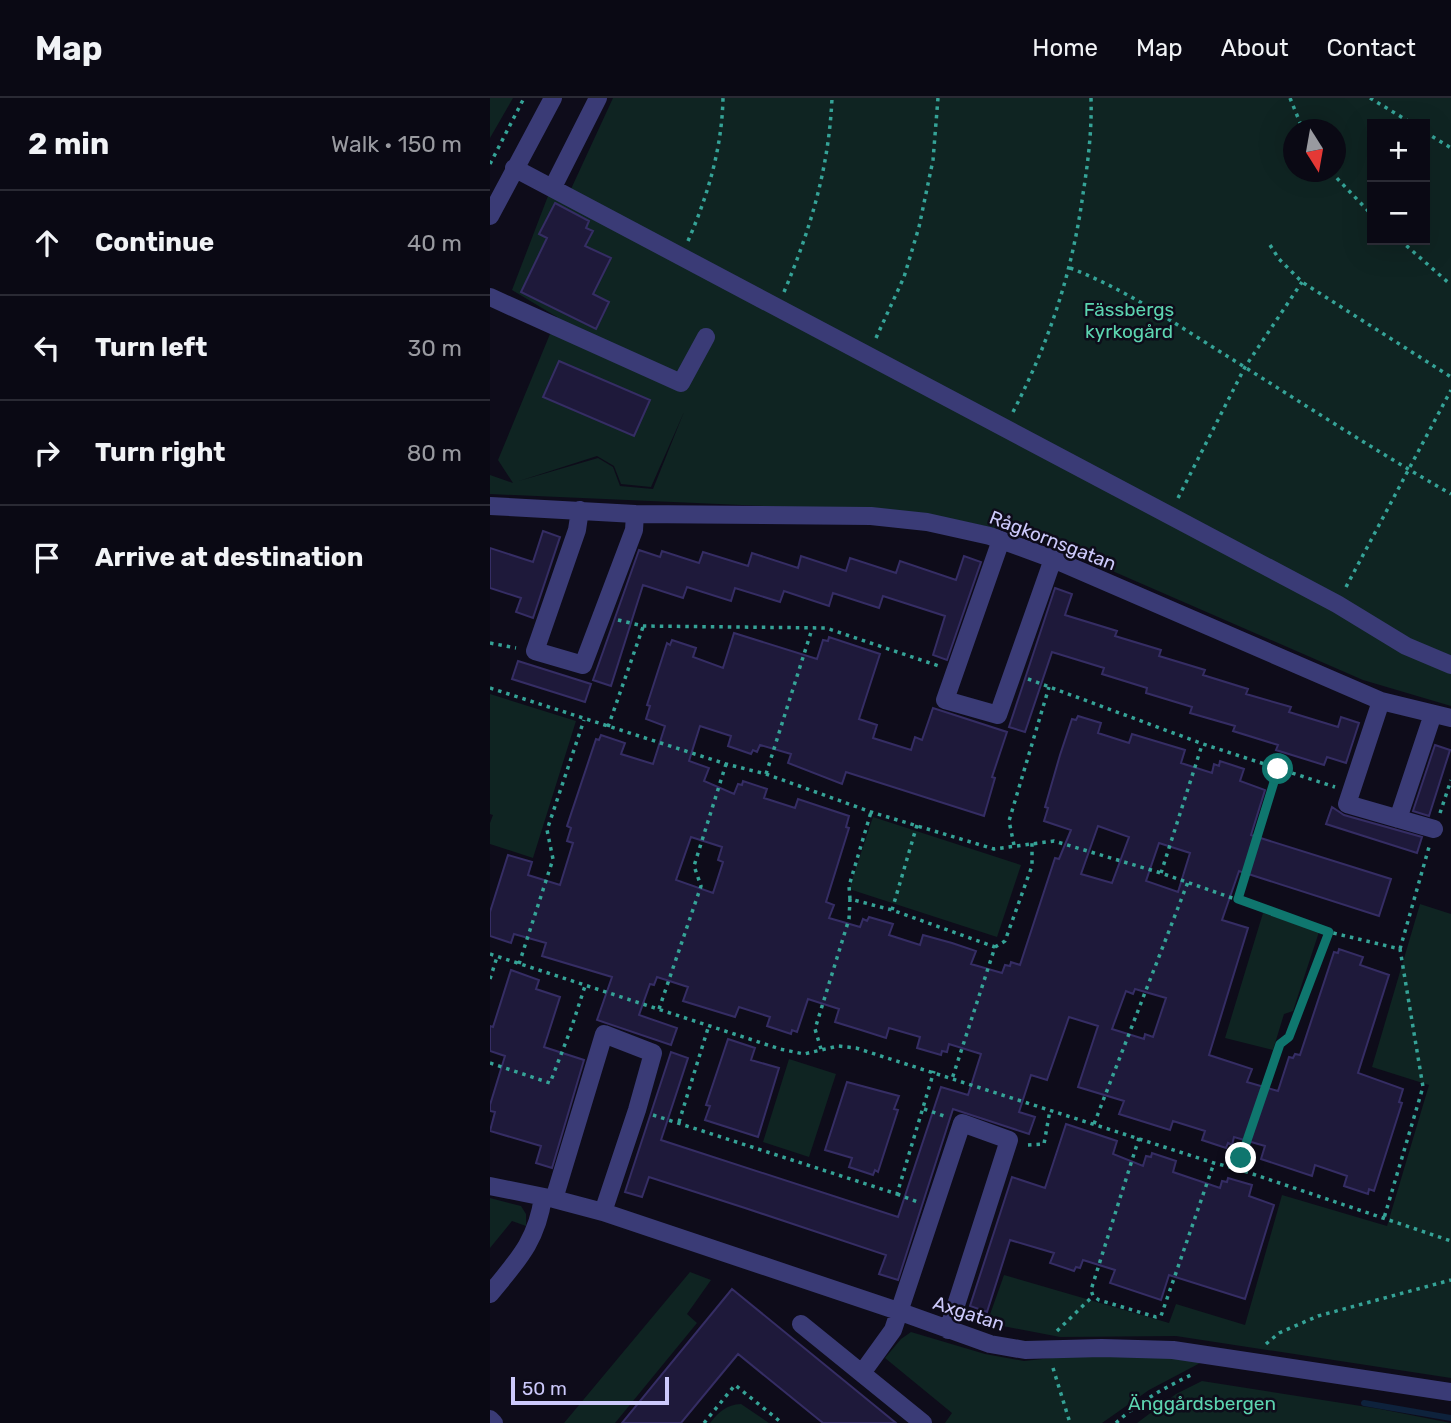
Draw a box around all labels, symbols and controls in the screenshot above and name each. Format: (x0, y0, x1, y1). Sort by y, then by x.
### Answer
text: Map (35, 29, 103, 68)
text: Home (1032, 34, 1098, 62)
text: Map (1136, 34, 1183, 62)
text: About (1221, 34, 1289, 62)
text: Contact (1327, 34, 1416, 62)
north arrow (1283, 119, 1346, 182)
map controls (1367, 119, 1430, 245)
button: + (1367, 119, 1430, 182)
text: 2 min (28, 126, 109, 162)
text: Walk · 150 m (331, 130, 462, 158)
button: − (1367, 182, 1430, 245)
icon: ahead (28, 224, 66, 262)
text: Continue (95, 227, 214, 258)
text: 40 m (407, 229, 462, 257)
park label: Fässbergs kyrkogård (1084, 298, 1174, 343)
icon: left (28, 329, 66, 367)
text: Turn left (95, 332, 207, 363)
text: 30 m (407, 334, 462, 362)
icon: right (28, 434, 66, 472)
text: Turn right (95, 437, 225, 468)
text: 80 m (407, 439, 462, 467)
street label: Rågkornsgatan (986, 506, 1120, 575)
icon: arrive (28, 539, 66, 577)
text: Arrive at destination (95, 542, 363, 573)
route start (1262, 753, 1293, 784)
route end (1225, 1142, 1256, 1173)
street label: Axgatan (930, 1291, 1008, 1336)
scale bar (511, 1374, 668, 1406)
text: 50 m (522, 1377, 567, 1400)
park label: Änggårdsbergen (1128, 1392, 1276, 1415)

